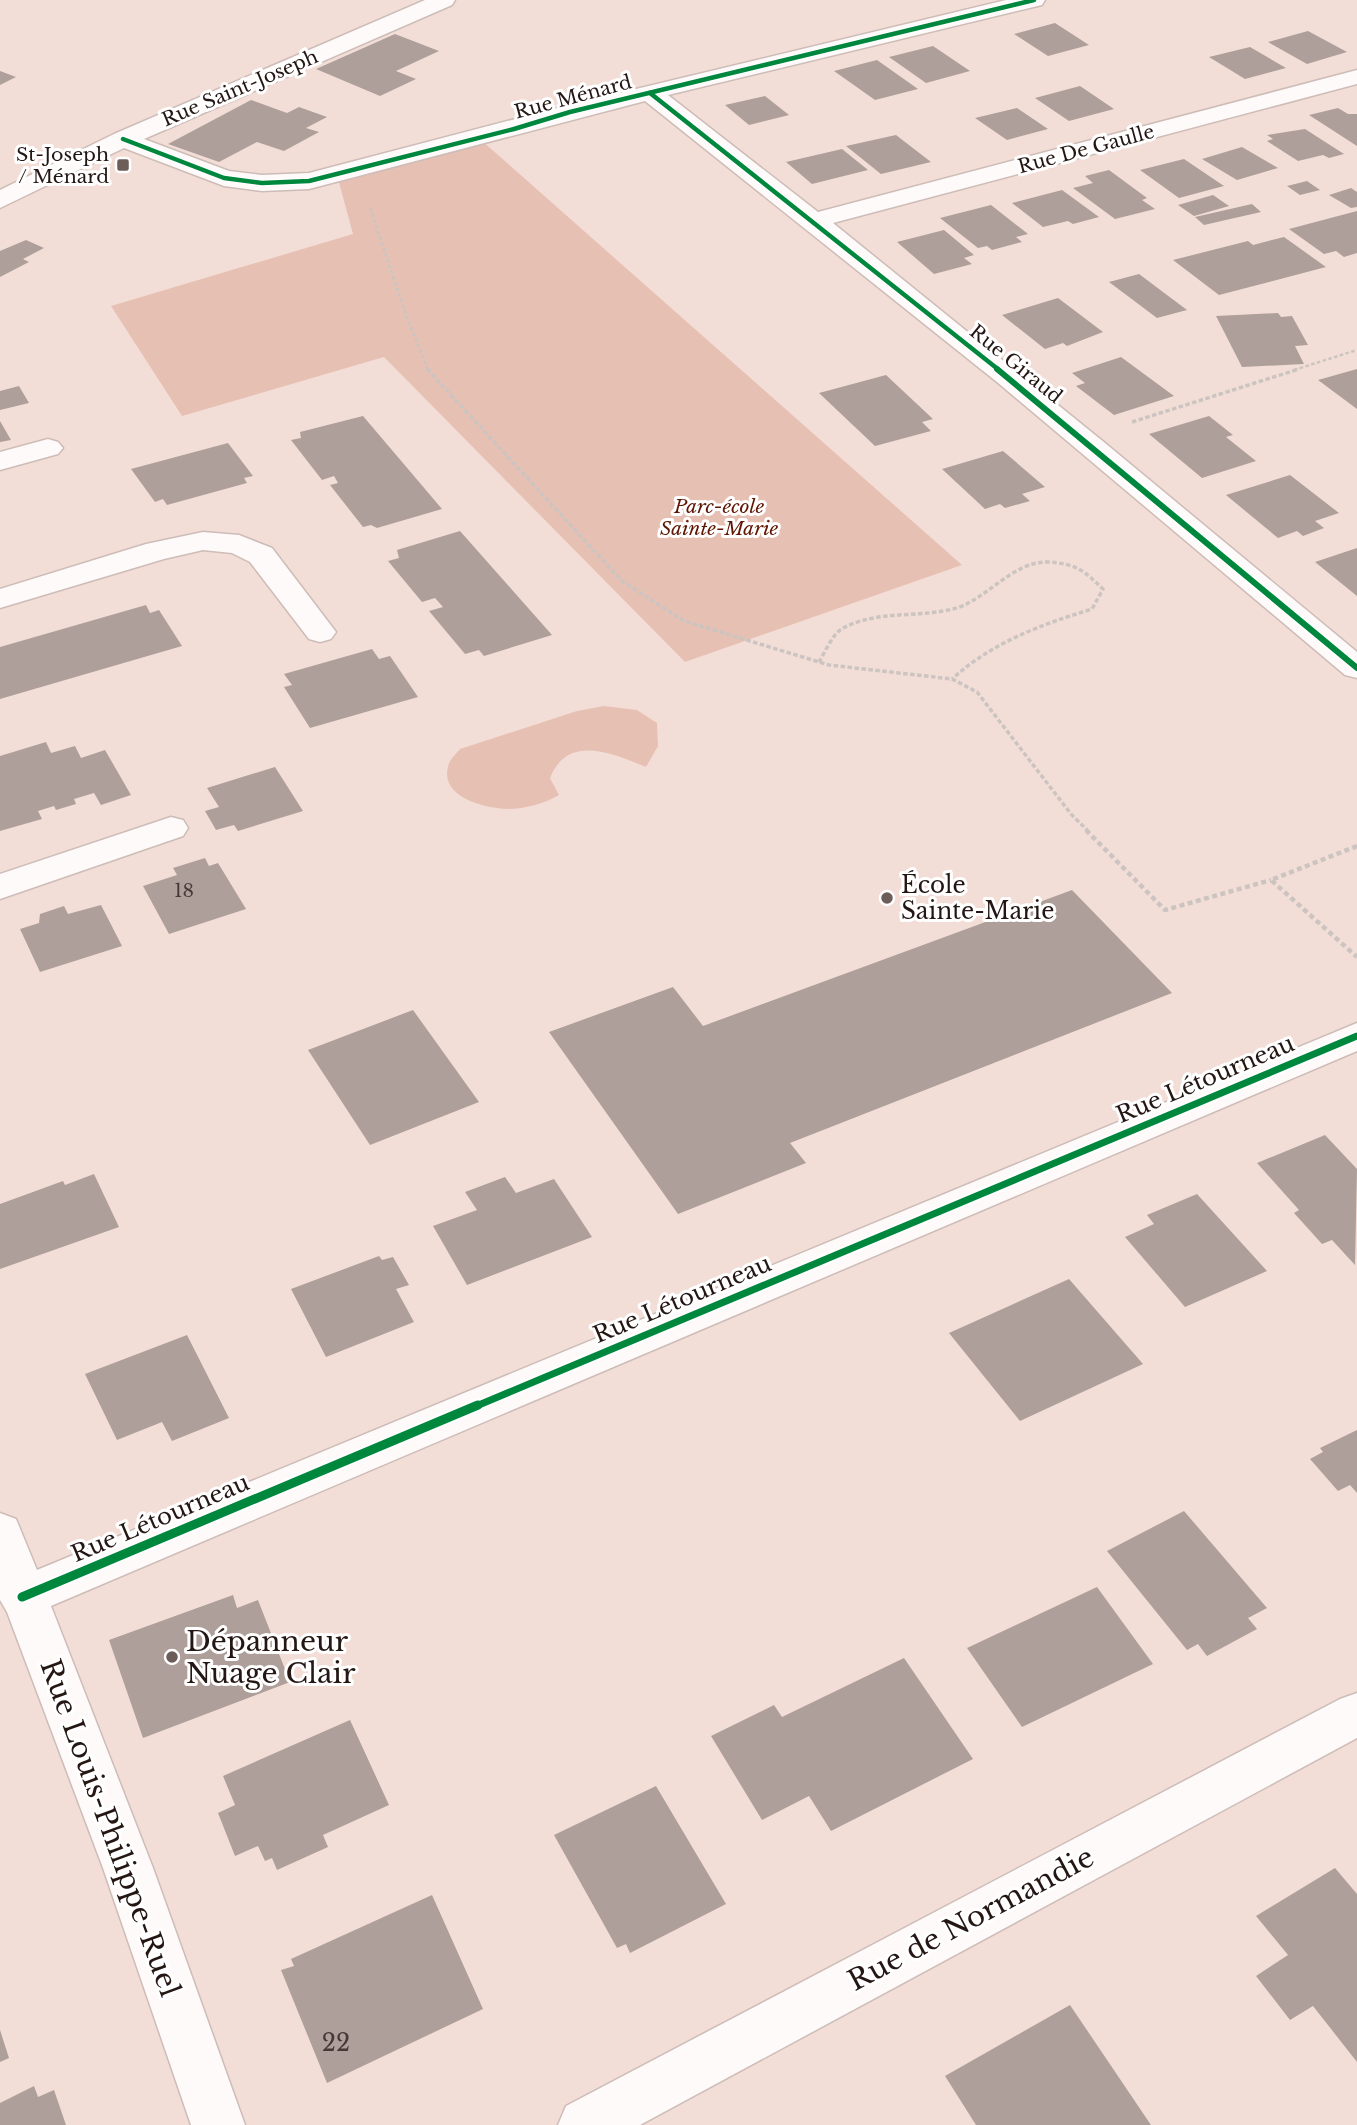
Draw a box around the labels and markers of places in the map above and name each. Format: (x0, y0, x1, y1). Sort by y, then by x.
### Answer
place label: St-Joseph / Ménard (16, 143, 109, 188)
marker: St-Joseph / Ménard (115, 157, 131, 173)
place label: École Sainte-Marie (901, 870, 1054, 925)
marker: École Sainte-Marie (879, 890, 895, 906)
place label: Dépanneur Nuage Clair (186, 1624, 356, 1691)
marker: Dépanneur Nuage Clair (164, 1649, 180, 1665)

